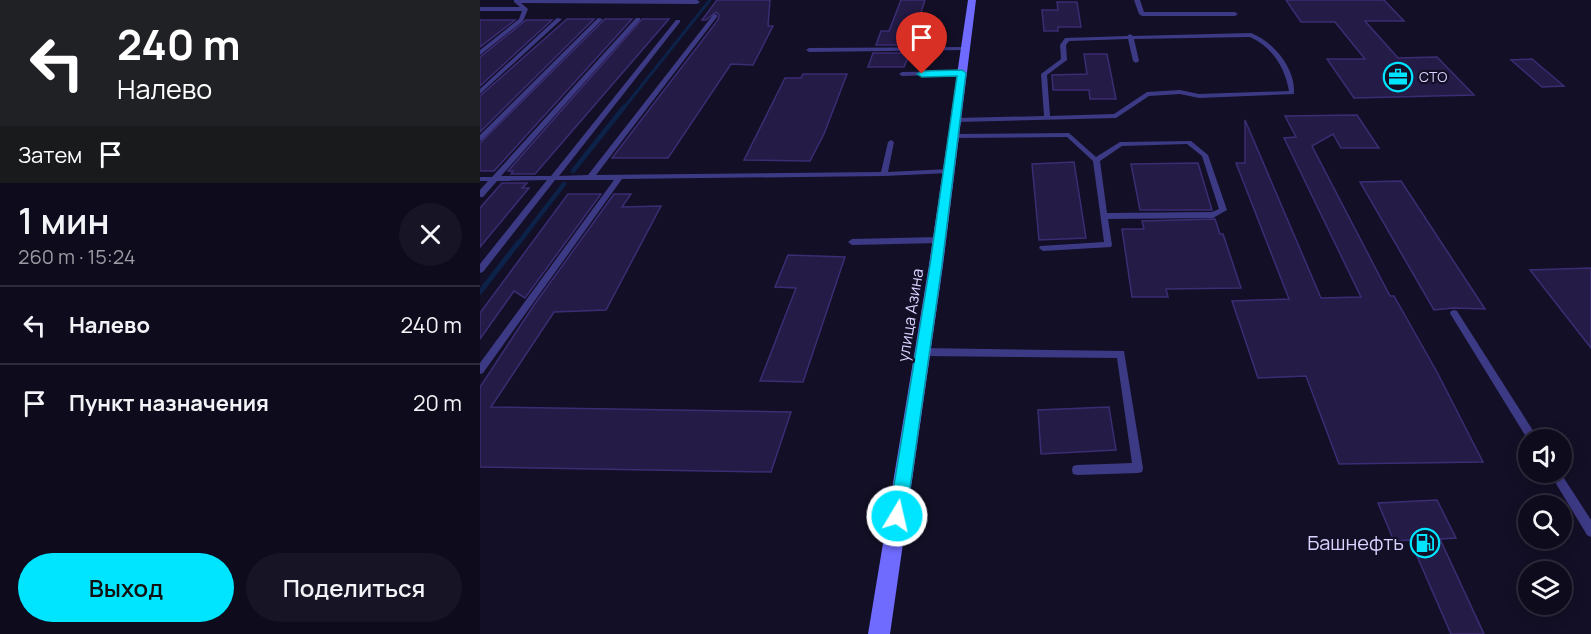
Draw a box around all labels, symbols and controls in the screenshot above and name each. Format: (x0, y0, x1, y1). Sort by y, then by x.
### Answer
pin (896, 12, 947, 74)
text: 240 m (117, 15, 241, 73)
icon: arrive (905, 21, 938, 54)
icon: left (18, 24, 96, 102)
office icon: СТО (1382, 61, 1414, 93)
place label: СТО (1419, 67, 1448, 86)
text: Налево (117, 70, 212, 107)
icon: arrive (94, 138, 127, 171)
text: Затем (18, 140, 82, 170)
text: 1 мин (18, 196, 110, 245)
button: close (399, 203, 462, 266)
text: 260 m · 15:24 (18, 243, 136, 270)
street label: улица Азина (892, 267, 928, 363)
icon: left (18, 309, 51, 342)
text: Налево (69, 310, 150, 340)
text: 240 m (400, 310, 462, 340)
icon: arrive (18, 387, 51, 420)
text: Пункт назначения (69, 388, 269, 418)
text: 20 m (413, 388, 462, 418)
map controls (1518, 429, 1572, 615)
button: sound (1518, 429, 1572, 483)
position arrow (865, 484, 929, 548)
button: search (1518, 495, 1572, 549)
fuel station icon: Башнефть (1409, 527, 1441, 559)
place label: Башнефть (1307, 529, 1404, 556)
button: Выход (18, 553, 234, 622)
button: Поделиться (246, 553, 462, 622)
button: layers (1518, 561, 1572, 615)

